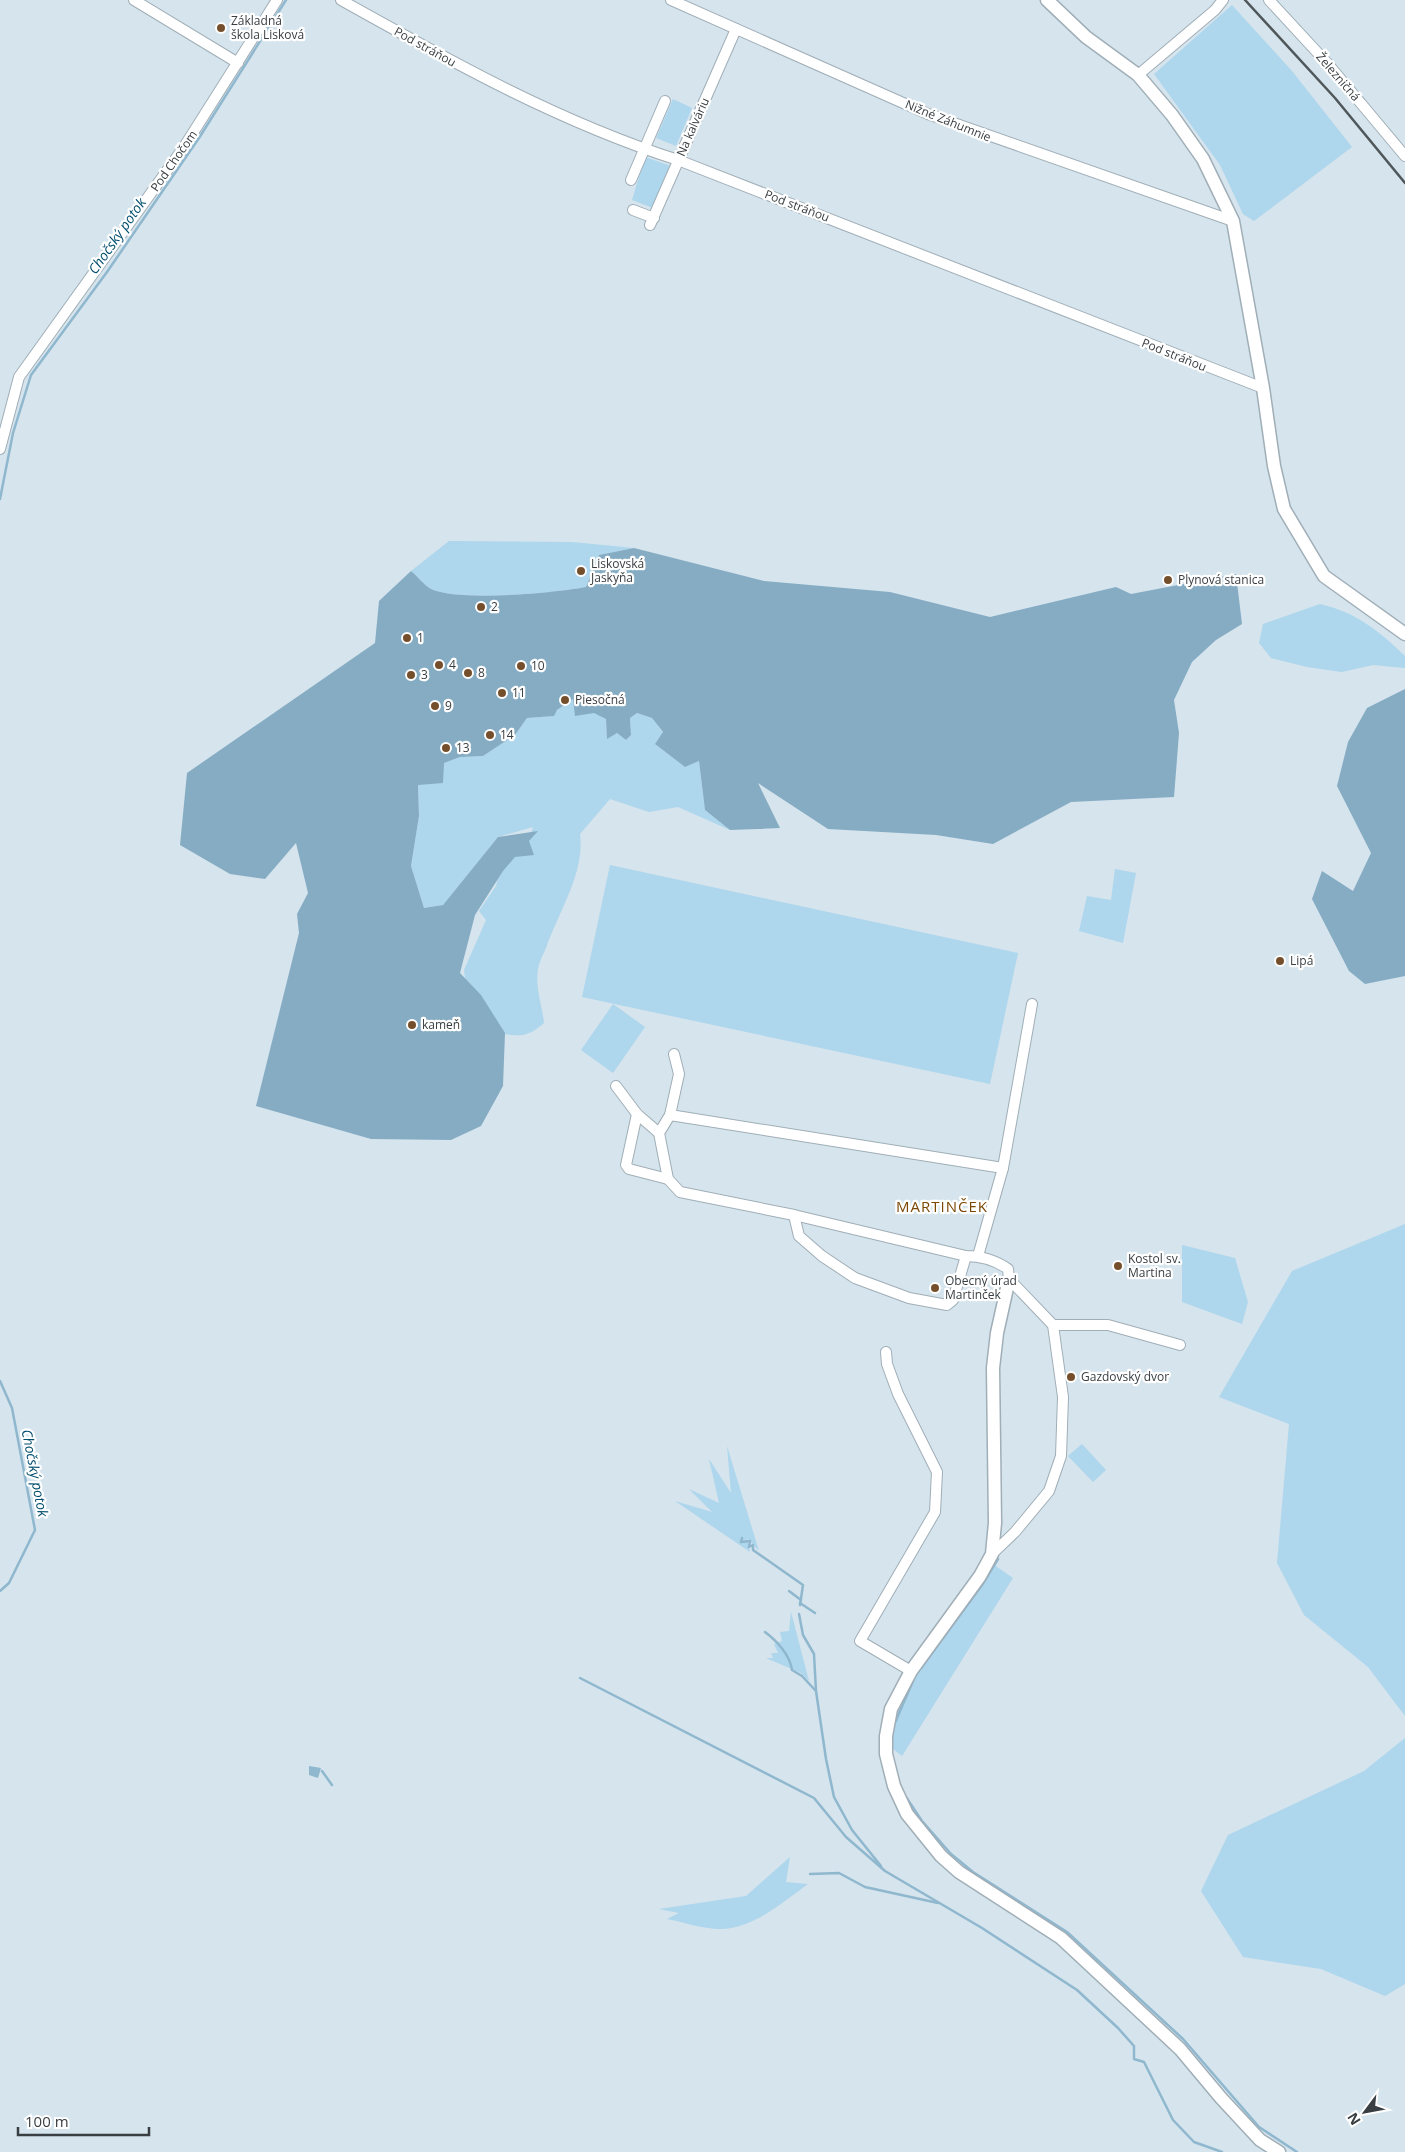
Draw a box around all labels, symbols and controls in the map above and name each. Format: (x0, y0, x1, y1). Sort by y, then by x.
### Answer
place label: Základná škola Lisková (231, 12, 304, 43)
marker: Základná škola Lisková (215, 22, 227, 34)
street label: Pod stráňou (391, 23, 459, 71)
street label: Železničná (1313, 49, 1364, 105)
street label: Na kalváriu (672, 95, 713, 159)
street label: Nižné Záhumnie (903, 96, 994, 146)
street label: Pod Chočom (146, 127, 201, 195)
street label: Pod stráňou (762, 185, 832, 226)
water label: Chočský potok (83, 193, 150, 278)
street label: Pod stráňou (1139, 334, 1209, 375)
place label: Liskovská Jaskyňa (590, 555, 644, 586)
marker: Liskovská Jaskyňa (575, 565, 587, 577)
place label: Plynová stanica (1178, 571, 1264, 588)
marker: Plynová stanica (1162, 574, 1174, 586)
place label: 2 (491, 598, 498, 615)
marker: 2 (475, 601, 487, 613)
place label: 1 (417, 629, 424, 646)
marker: 1 (401, 632, 413, 644)
place label: 4 (449, 656, 456, 673)
place label: 10 (531, 657, 545, 674)
marker: 4 (433, 659, 445, 671)
marker: 10 (515, 660, 527, 672)
place label: 8 (478, 664, 485, 681)
place label: 3 (421, 666, 428, 683)
marker: 8 (462, 667, 474, 679)
marker: 3 (405, 669, 417, 681)
place label: 11 (512, 684, 526, 701)
marker: 11 (496, 687, 508, 699)
place label: Piesočná (575, 691, 625, 708)
marker: Piesočná (559, 694, 571, 706)
place label: 9 (445, 697, 452, 714)
marker: 9 (429, 700, 441, 712)
place label: 14 (500, 726, 514, 743)
marker: 14 (484, 729, 496, 741)
place label: 13 (456, 739, 470, 756)
marker: 13 (440, 742, 452, 754)
place label: Lipá (1290, 952, 1313, 969)
marker: Lipá (1274, 955, 1286, 967)
place label: kameň (422, 1016, 460, 1033)
marker: kameň (406, 1019, 418, 1031)
district label: MARTINČEK (896, 1196, 988, 1216)
place label: Kostol sv. Martina (1128, 1250, 1181, 1281)
marker: Kostol sv. Martina (1112, 1260, 1124, 1272)
place label: Obecný úrad Martinček (945, 1272, 1017, 1303)
marker: Obecný úrad Martinček (929, 1282, 941, 1294)
place label: Gazdovský dvor (1081, 1368, 1169, 1385)
marker: Gazdovský dvor (1065, 1371, 1077, 1383)
water label: Chočský potok (18, 1428, 54, 1519)
north arrow (1340, 2087, 1390, 2137)
scale bar (18, 2104, 149, 2136)
text: N (1342, 2109, 1365, 2129)
text: 100 m (25, 2111, 69, 2131)

